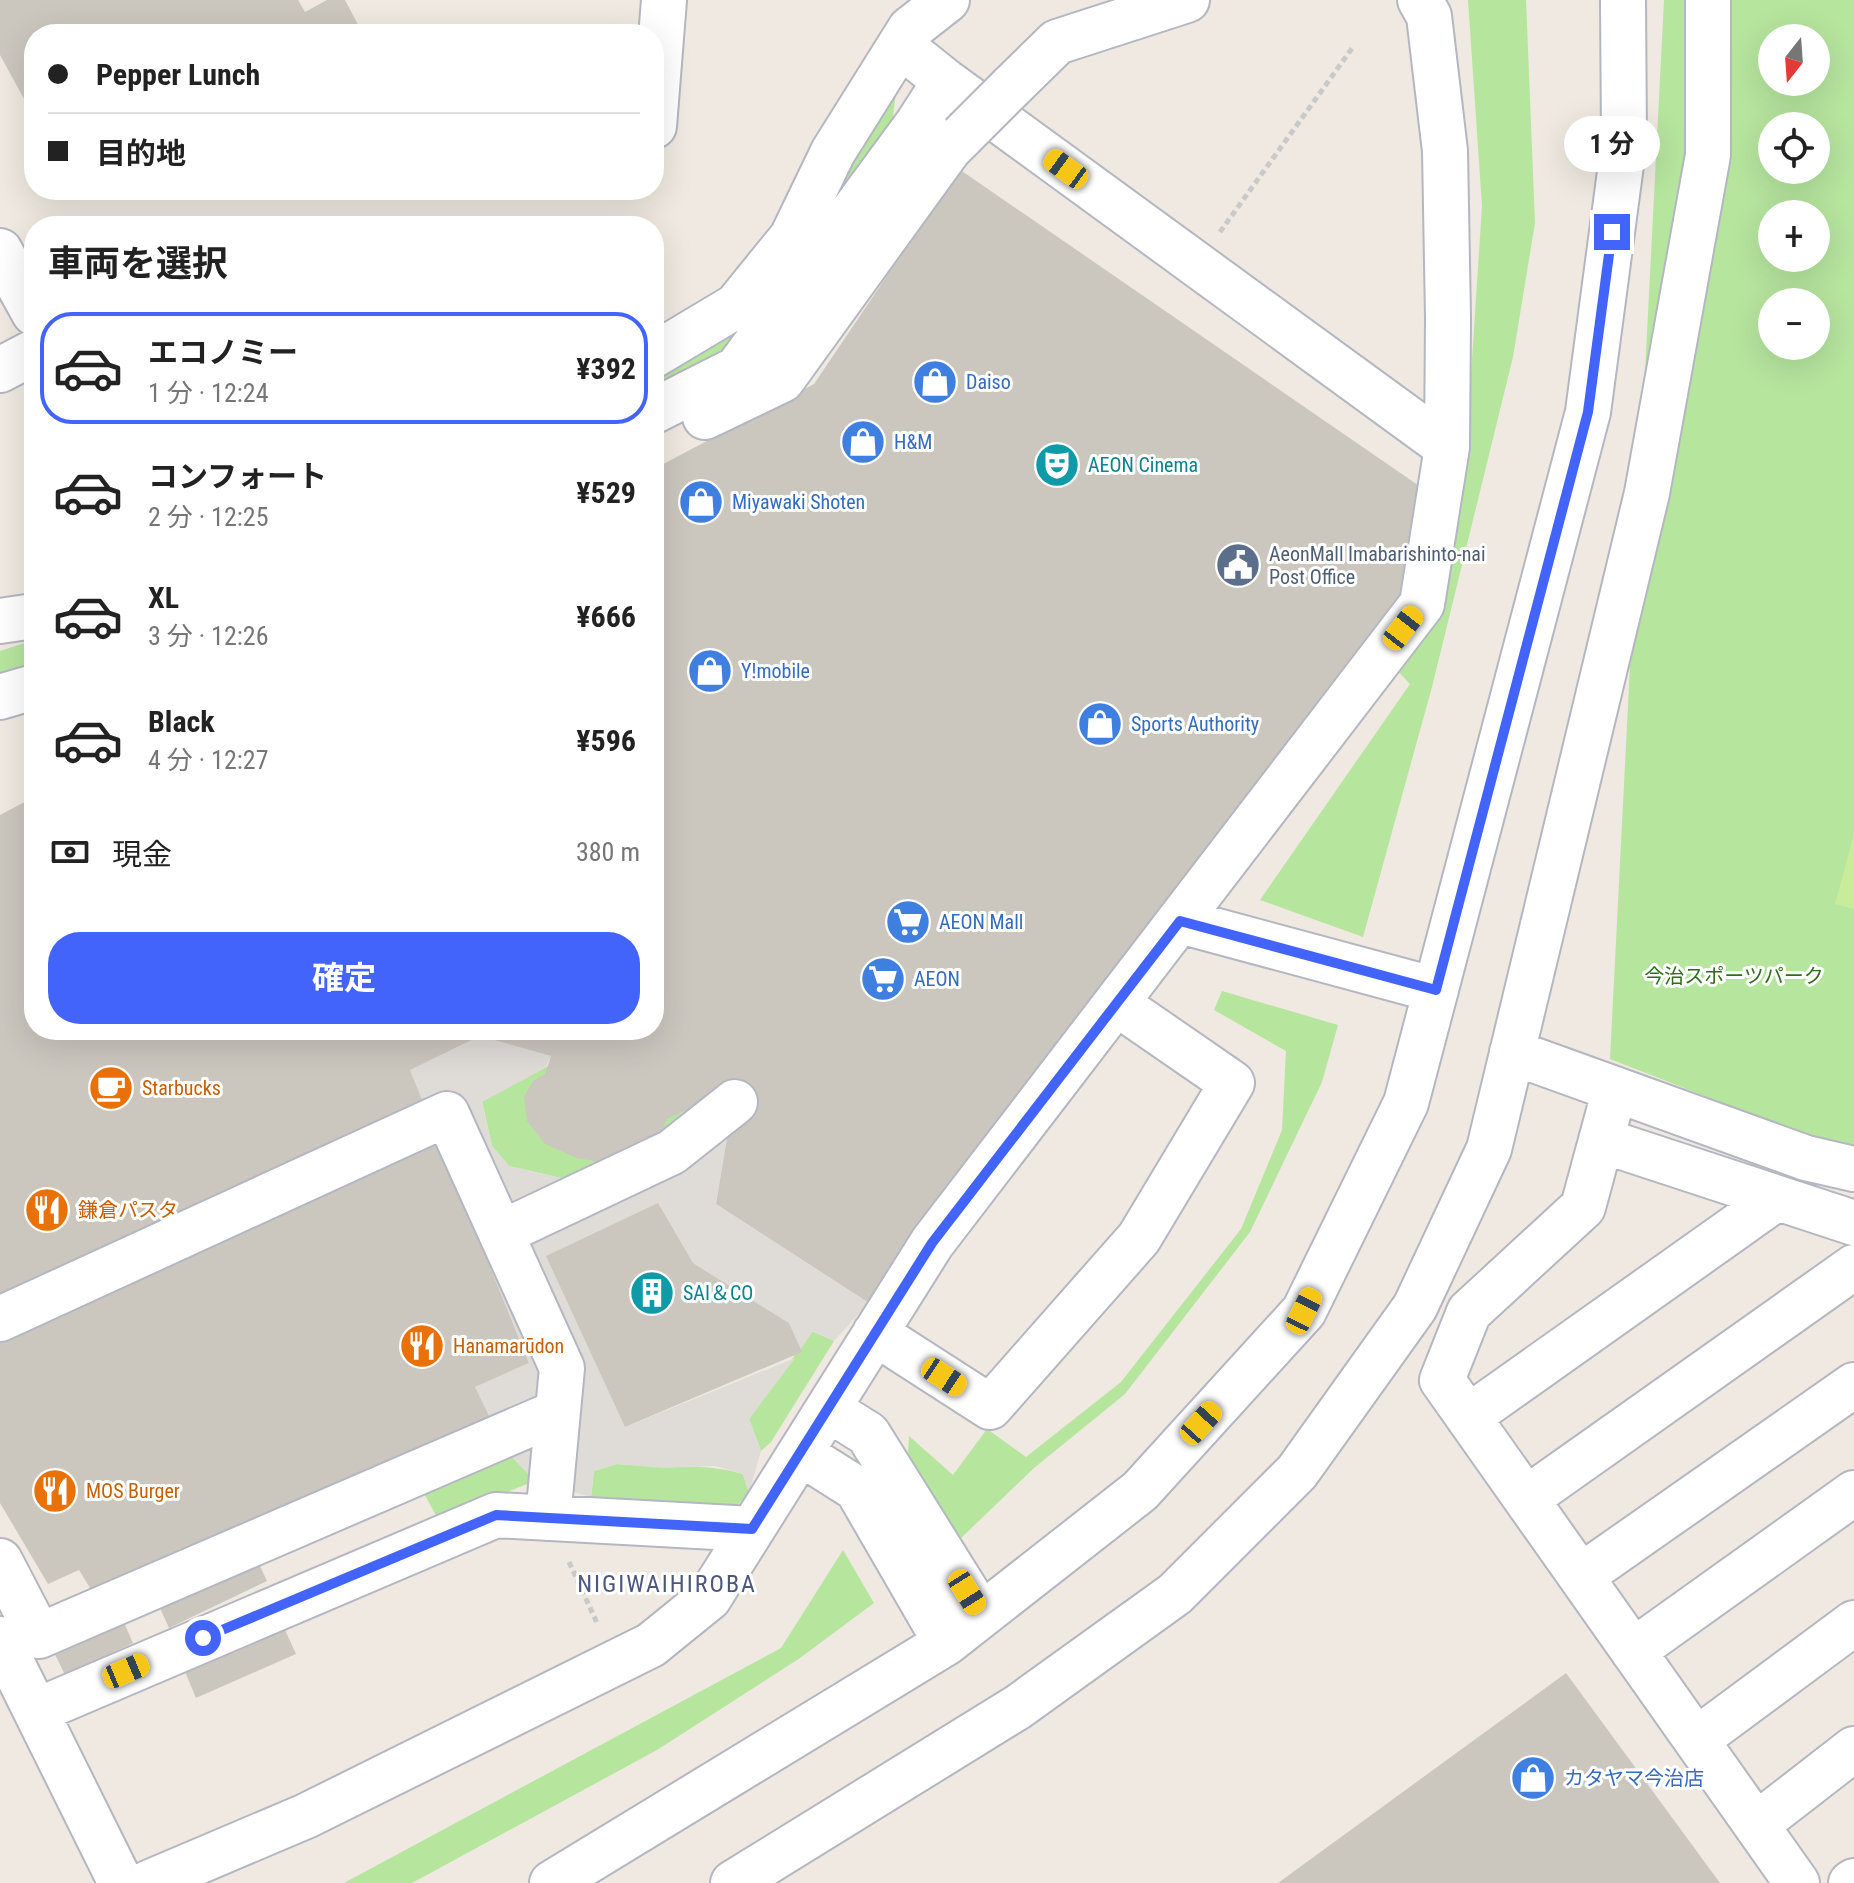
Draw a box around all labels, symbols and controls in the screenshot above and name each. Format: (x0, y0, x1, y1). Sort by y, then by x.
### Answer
north arrow (1758, 24, 1830, 96)
map controls (1758, 24, 1830, 360)
text: Pepper Lunch (96, 57, 260, 92)
button: locate (1758, 112, 1830, 184)
callout: 1 分 (1564, 116, 1660, 172)
text: 1 分 (1589, 129, 1635, 159)
text: 目的地 (96, 136, 186, 171)
car (1040, 145, 1092, 193)
button: + (1758, 200, 1830, 272)
route end (1594, 214, 1630, 250)
text: 車両を選択 (48, 243, 228, 285)
button: − (1758, 288, 1830, 360)
icon: car (52, 332, 124, 404)
text: エコノミー (148, 335, 298, 370)
text: ¥392 (576, 351, 636, 386)
shop icon: Daiso (911, 358, 959, 406)
place label: Daiso (966, 370, 1011, 394)
text: 1 分 · 12:24 (148, 378, 268, 408)
shop icon: H&M (839, 418, 887, 466)
place label: H&M (894, 430, 932, 454)
theatre icon: AEON Cinema (1033, 441, 1081, 489)
place label: AEON Cinema (1088, 453, 1198, 477)
icon: car (52, 456, 124, 528)
text: コンフォート (148, 459, 327, 494)
text: ¥529 (576, 475, 636, 510)
shop icon: Miyawaki Shoten (677, 478, 725, 526)
place label: Miyawaki Shoten (732, 490, 865, 514)
text: 2 分 · 12:25 (148, 502, 268, 532)
public building icon: AeonMall Imabarishinto-nai Post Office (1214, 541, 1262, 589)
place label: AeonMall Imabarishinto-nai Post Office (1269, 542, 1486, 589)
icon: car (52, 580, 124, 652)
text: XL (148, 580, 179, 615)
text: ¥666 (576, 599, 636, 634)
car (1379, 602, 1427, 654)
text: 3 分 · 12:26 (148, 621, 268, 651)
shop icon: Y!mobile (686, 647, 734, 695)
place label: Y!mobile (741, 659, 810, 683)
shop icon: Sports Authority (1076, 700, 1124, 748)
icon: car (52, 704, 124, 776)
text: Black (148, 704, 215, 739)
place label: Sports Authority (1131, 712, 1259, 736)
text: ¥596 (576, 723, 636, 758)
text: 4 分 · 12:27 (148, 745, 268, 775)
icon: cash (48, 830, 92, 874)
text: 現金 (112, 837, 172, 872)
text: 380 m (576, 837, 640, 867)
supermarket icon: AEON Mall (884, 898, 932, 946)
place label: AEON Mall (939, 910, 1023, 934)
button: 確定 (48, 932, 640, 1024)
supermarket icon: AEON (859, 955, 907, 1003)
park label: 今治スポーツパーク (1644, 964, 1824, 988)
place label: AEON (914, 967, 960, 991)
cafe icon: Starbucks (87, 1064, 135, 1112)
place label: Starbucks (142, 1076, 221, 1100)
restaurant icon: 鎌倉パスタ (23, 1186, 71, 1234)
place label: 鎌倉パスタ (78, 1198, 178, 1222)
building icon: SAI＆CO (628, 1269, 676, 1317)
place label: SAI＆CO (683, 1281, 753, 1305)
car (1283, 1284, 1325, 1338)
restaurant icon: Hanamarūdon (398, 1322, 446, 1370)
place label: Hanamarūdon (453, 1334, 564, 1358)
car (917, 1354, 971, 1400)
car (1176, 1397, 1226, 1449)
restaurant icon: MOS Burger (31, 1467, 79, 1515)
place label: MOS Burger (86, 1479, 180, 1503)
car (944, 1565, 990, 1619)
district label: NIGIWAIHIROBA (577, 1570, 757, 1598)
route start (185, 1620, 221, 1656)
car (99, 1651, 153, 1691)
shop icon: カタヤマ今治店 (1509, 1754, 1557, 1802)
place label: カタヤマ今治店 (1564, 1766, 1704, 1790)

